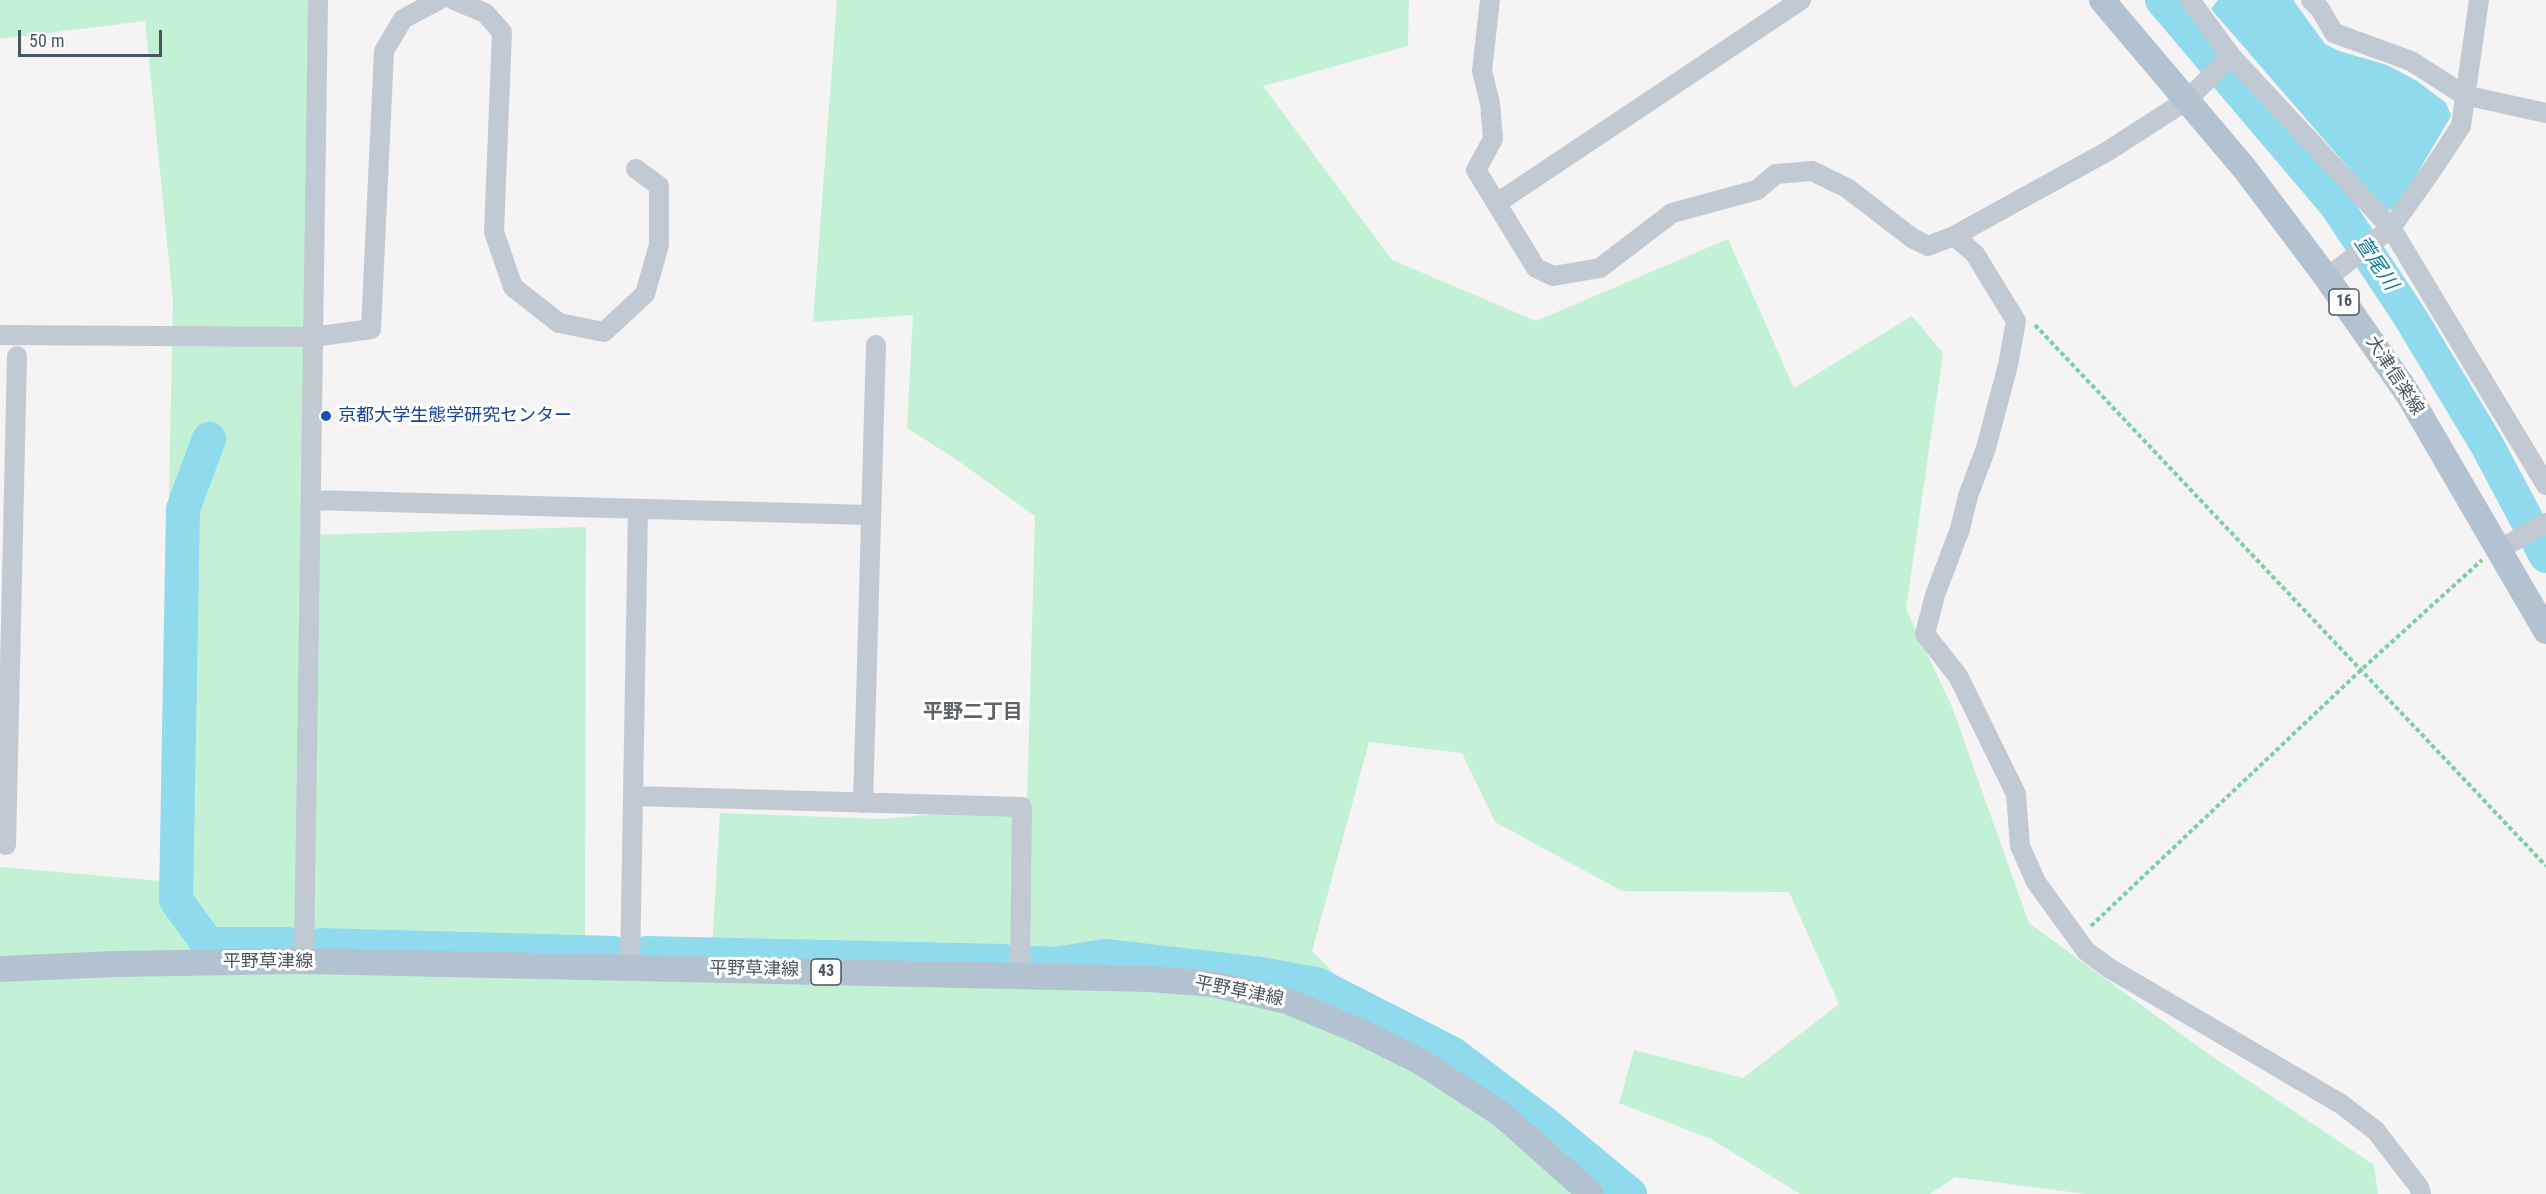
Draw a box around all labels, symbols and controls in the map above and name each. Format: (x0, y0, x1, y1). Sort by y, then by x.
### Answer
scale bar (21, 18, 165, 56)
text: 50 m (29, 30, 64, 51)
water label: 萱尾川 (2348, 232, 2402, 296)
road number: 16 (2329, 289, 2359, 315)
street label: 大津信楽線 (2360, 332, 2428, 420)
place label: 京都大学生態学研究センター (338, 405, 572, 427)
marker: 京都大学生態学研究センター (319, 409, 333, 423)
district label: 平野二丁目 (923, 701, 1023, 725)
street label: 平野草津線 (223, 951, 313, 973)
street label: 平野草津線 (709, 958, 799, 982)
road number: 43 (811, 959, 841, 985)
street label: 平野草津線 (1193, 973, 1285, 1011)

